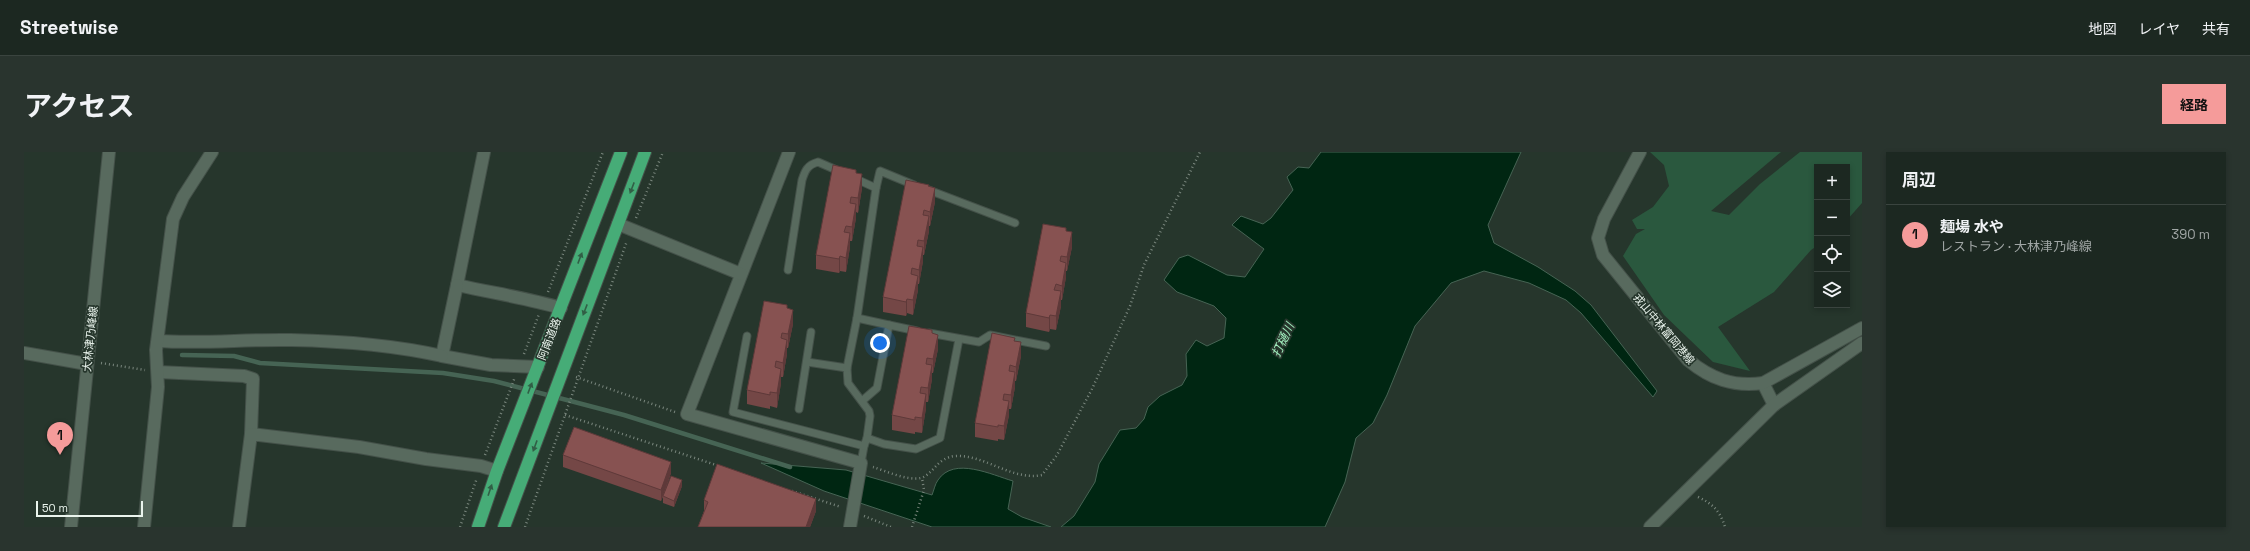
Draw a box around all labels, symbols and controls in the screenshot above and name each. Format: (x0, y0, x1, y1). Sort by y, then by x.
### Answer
text: Streetwise (20, 15, 119, 40)
text: 地図 (2088, 20, 2116, 38)
text: レイヤ (2138, 20, 2180, 38)
text: 共有 (2202, 20, 2230, 38)
button: 経路 (2162, 84, 2226, 124)
text: アクセス (24, 88, 135, 124)
map controls (1814, 164, 1850, 308)
button: + (1814, 164, 1850, 200)
text: 周辺 (1902, 169, 1936, 191)
one-way arrow (628, 183, 634, 195)
button: − (1814, 200, 1850, 236)
text: 麺場 水や (1940, 217, 2004, 236)
text: 1 (1912, 226, 1918, 243)
text: 390 m (2171, 226, 2210, 243)
button: locate (1814, 236, 1850, 272)
text: レストラン · 大林津乃峰線 (1940, 238, 2092, 255)
one-way arrow (577, 252, 583, 264)
button: layers (1814, 272, 1850, 308)
street label: 戎山中林富岡港線 (1630, 291, 1698, 367)
one-way arrow (582, 304, 588, 316)
street label: 大林津乃峰線 (80, 305, 100, 373)
street label: 阿南道路 (535, 316, 563, 362)
water label: 打樋川 (1268, 318, 1299, 360)
your location (870, 333, 890, 353)
one-way arrow (527, 382, 533, 394)
pin: 1 (47, 422, 73, 455)
one-way arrow (531, 440, 537, 452)
one-way arrow (488, 484, 494, 496)
scale bar (36, 499, 143, 518)
text: 50 m (42, 501, 68, 515)

